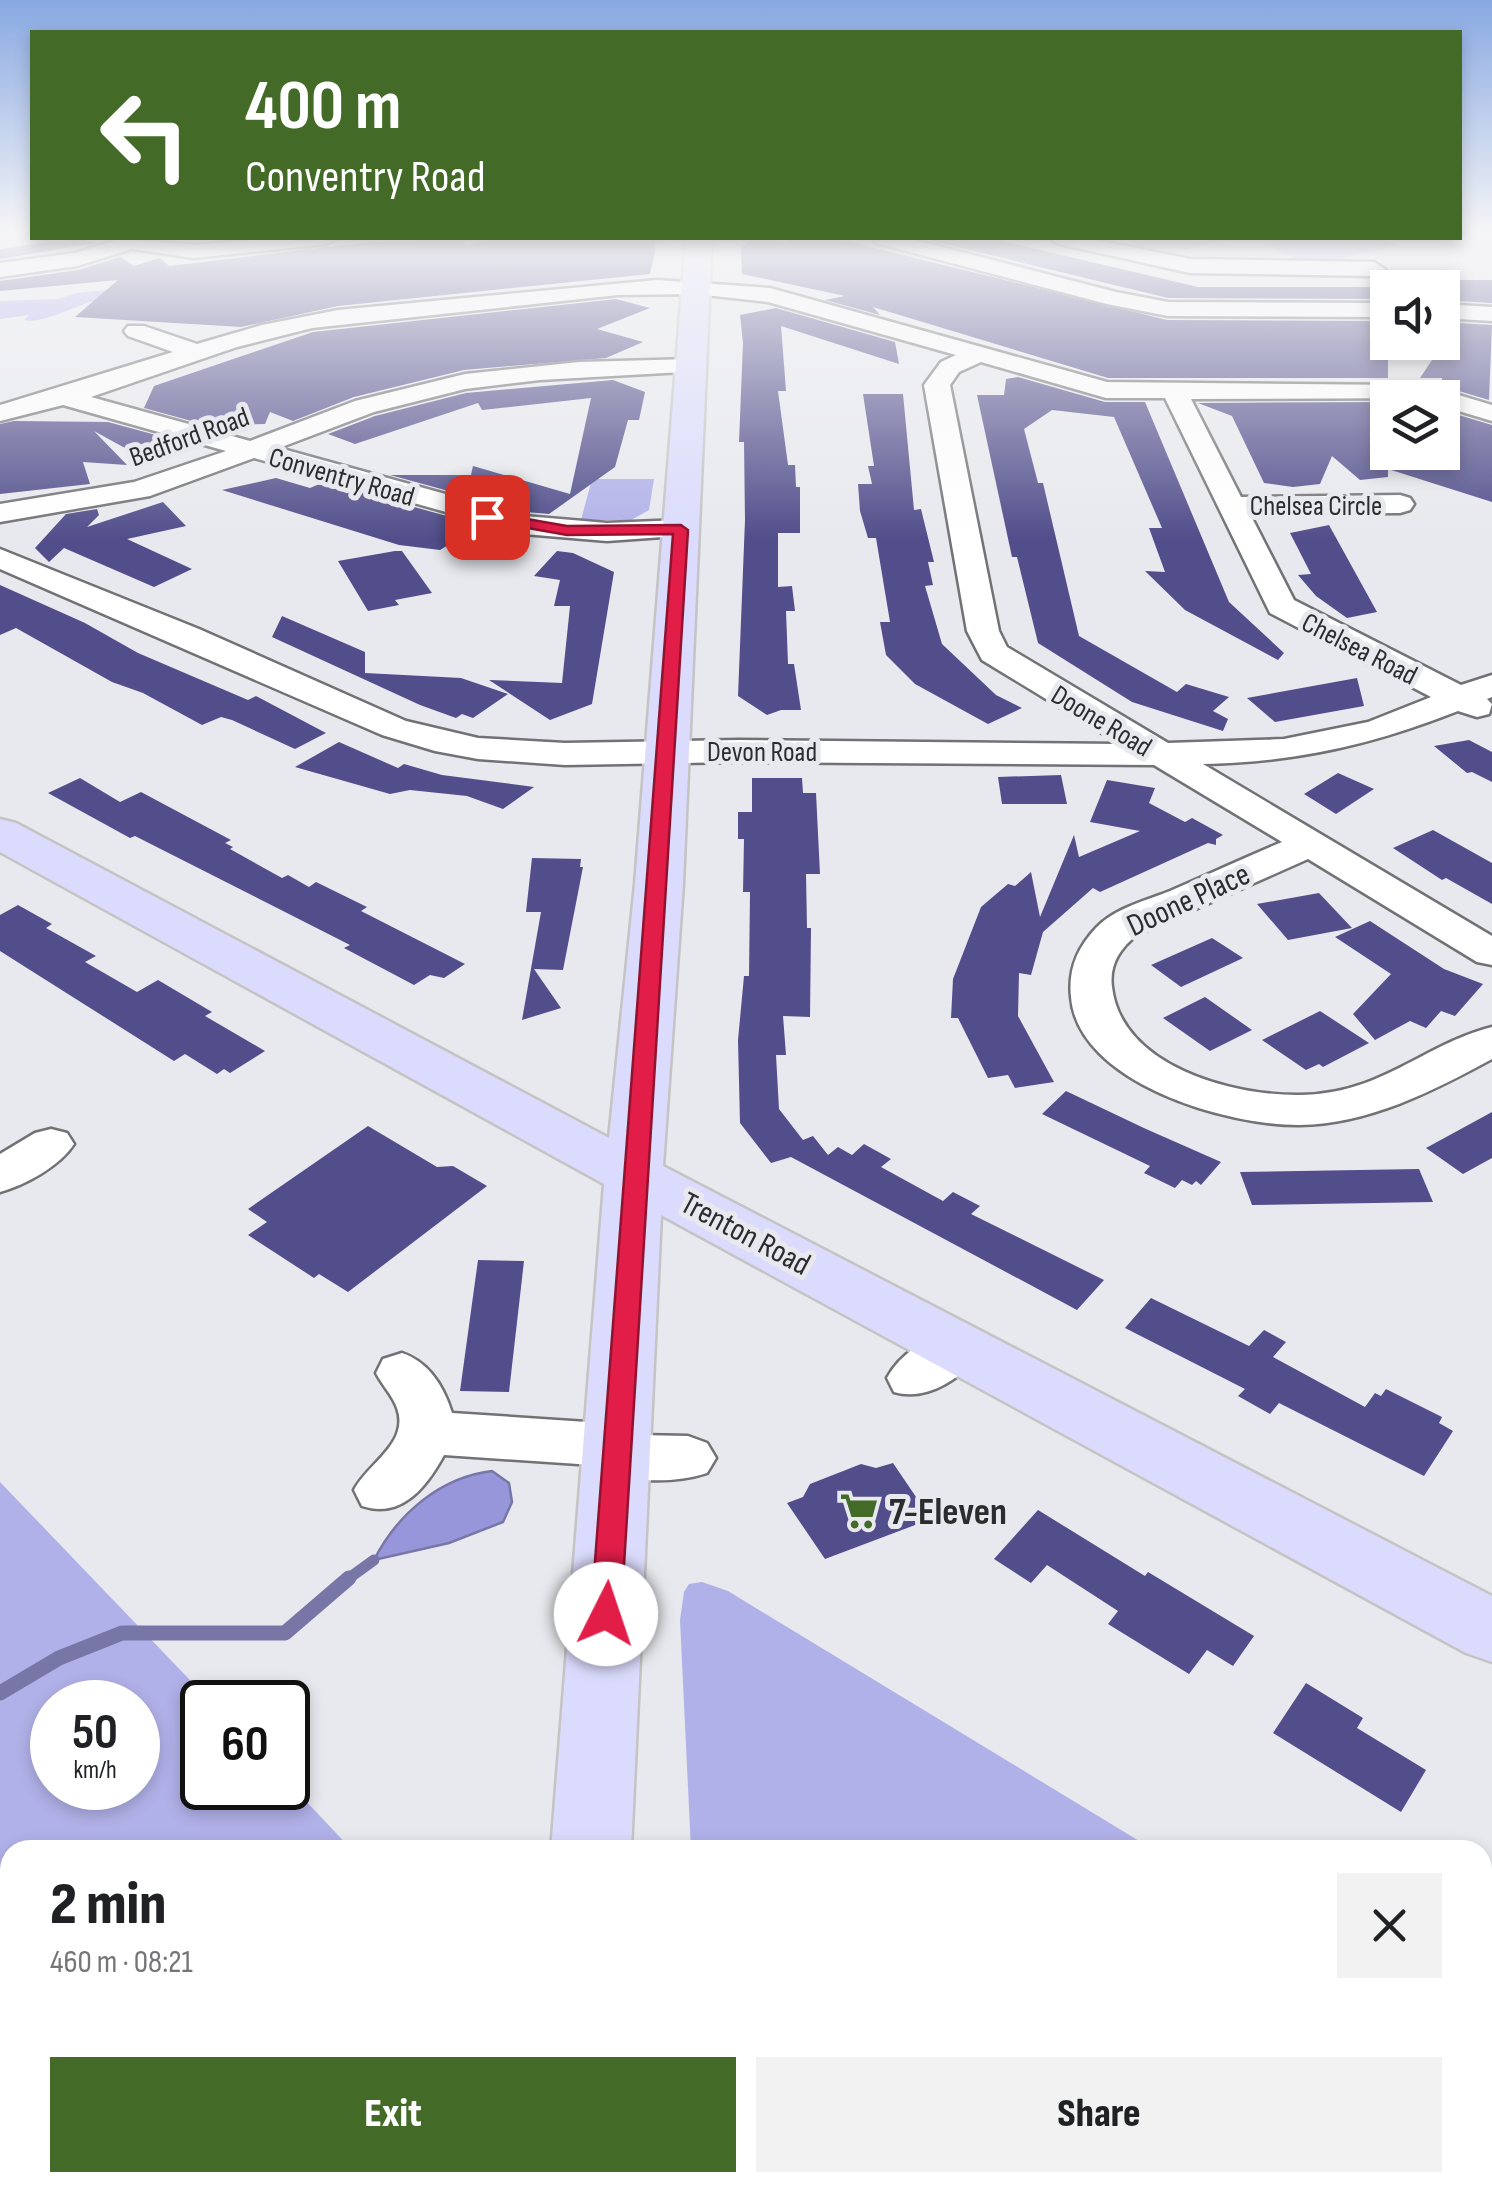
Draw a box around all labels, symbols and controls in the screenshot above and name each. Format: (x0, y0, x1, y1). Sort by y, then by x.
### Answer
text: 400 m (245, 65, 402, 149)
icon: left (80, 70, 210, 200)
text: Conventry Road (245, 150, 485, 205)
map controls (1370, 270, 1460, 470)
button: sound (1370, 270, 1460, 360)
button: layers (1370, 380, 1460, 470)
street label: Bedford Road (125, 401, 254, 474)
street label: Conventry Road (265, 441, 418, 514)
pin (445, 475, 530, 560)
icon: arrive (460, 490, 515, 545)
street label: Chelsea Circle (1250, 490, 1382, 523)
street label: Chelsea Road (1296, 606, 1423, 692)
street label: Doone Road (1045, 678, 1157, 764)
street label: Devon Road (707, 736, 817, 769)
street label: Doone Place (1121, 855, 1256, 946)
street label: Trenton Road (674, 1184, 817, 1285)
supermarket icon: 7-Eleven (838, 1490, 880, 1532)
place label: 7-Eleven (889, 1490, 1007, 1535)
position arrow (554, 1562, 658, 1666)
speed limit sign: 60 (180, 1680, 310, 1810)
text: 50 (72, 1703, 118, 1763)
text: km/h (73, 1755, 117, 1786)
text: 2 min (50, 1869, 166, 1941)
button: close (1337, 1873, 1442, 1978)
text: 460 m · 08:21 (50, 1943, 193, 1982)
button: Exit (50, 2057, 736, 2172)
button: Share (756, 2057, 1442, 2172)

